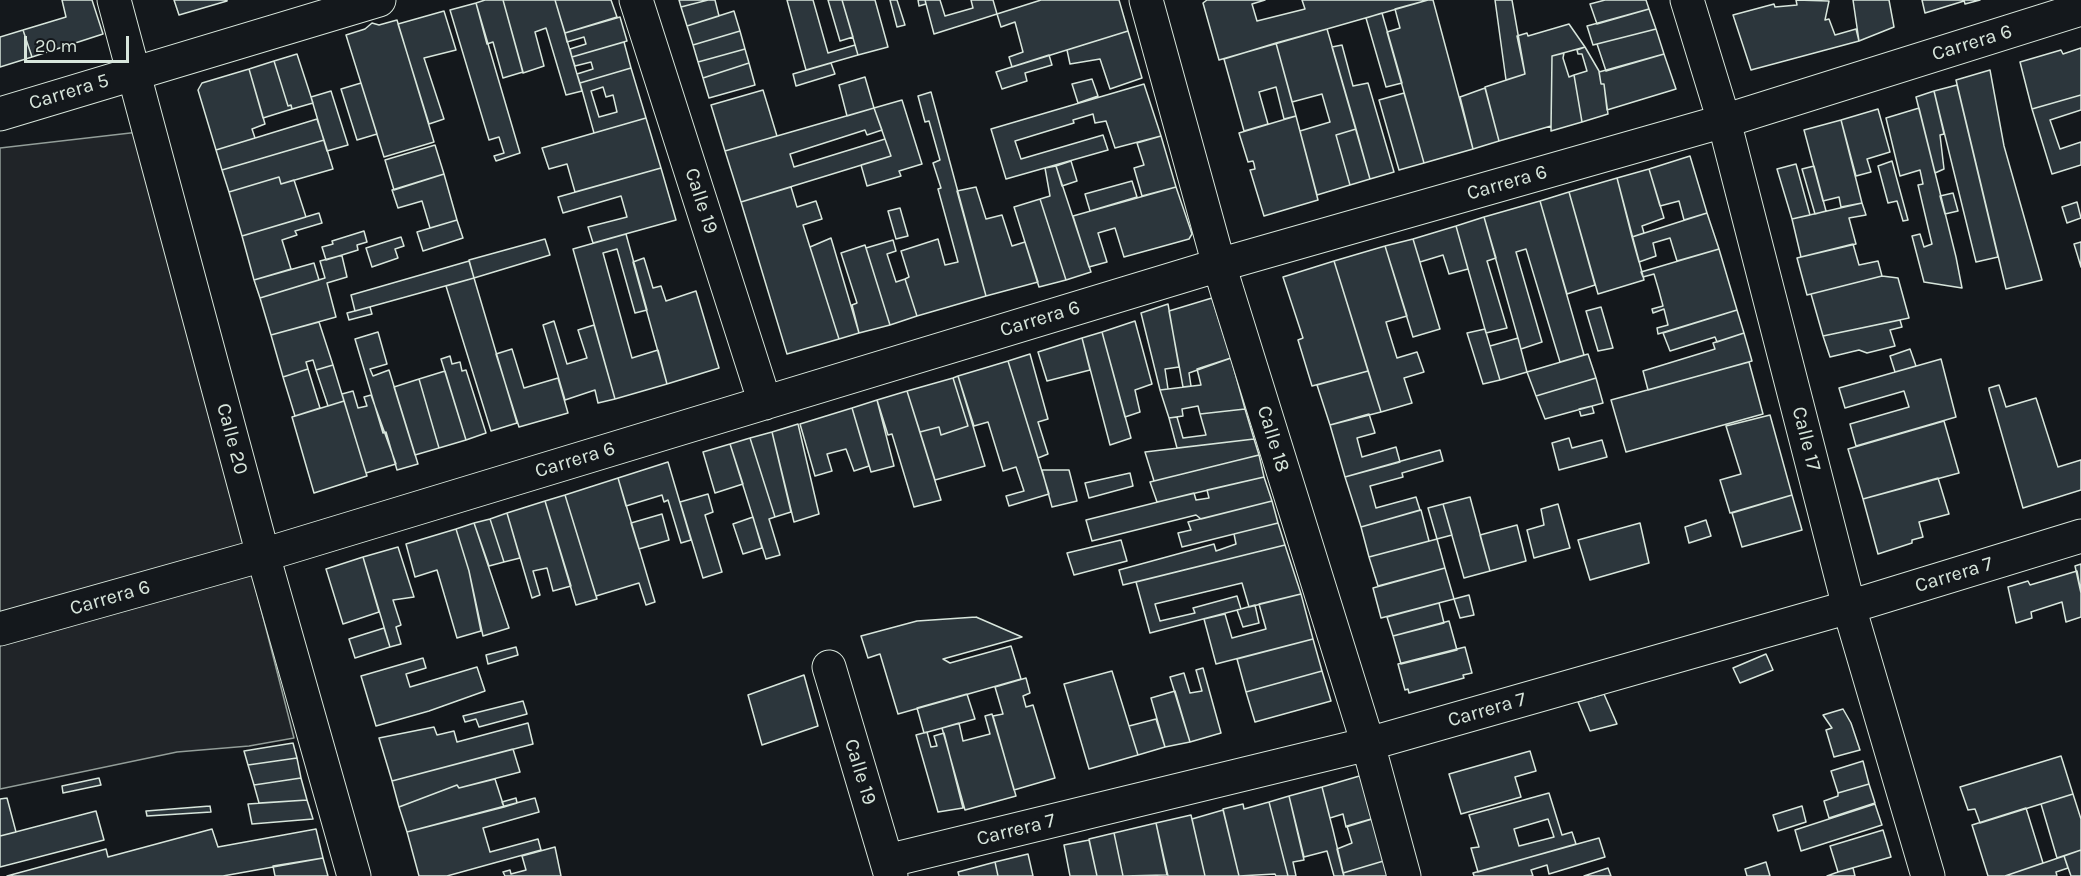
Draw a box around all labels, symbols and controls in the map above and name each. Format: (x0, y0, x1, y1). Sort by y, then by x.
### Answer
street label: Carrera 6 (1929, 19, 2015, 67)
scale bar (27, 24, 132, 62)
text: 20 m (35, 35, 77, 57)
street label: Carrera 5 (26, 68, 112, 116)
street label: Carrera 6 (1464, 160, 1550, 206)
street label: Calle 19 (679, 165, 723, 237)
street label: Carrera 6 (997, 295, 1083, 343)
street label: Calle 20 (211, 401, 253, 477)
street label: Calle 18 (1252, 403, 1294, 475)
street label: Calle 17 (1786, 404, 1826, 474)
street label: Carrera 6 (532, 436, 618, 484)
street label: Carrera 7 (1912, 552, 1996, 598)
street label: Carrera 6 (67, 575, 153, 621)
street label: Carrera 7 (1445, 687, 1529, 733)
street label: Calle 19 (839, 736, 881, 808)
street label: Carrera 7 (974, 809, 1058, 851)

